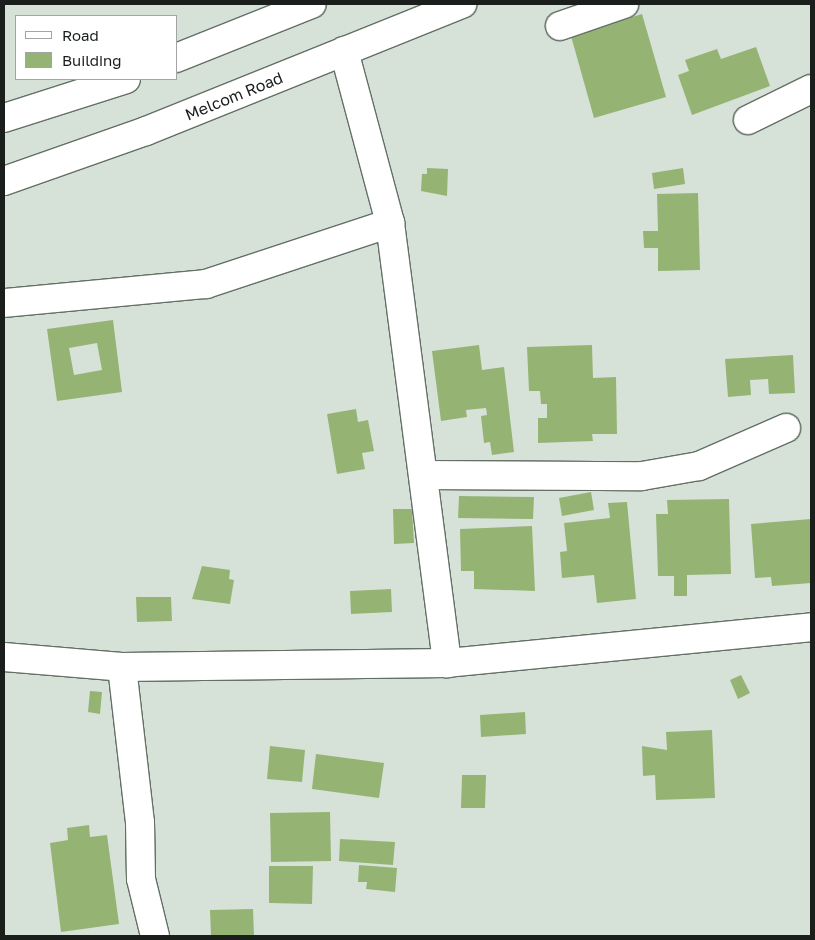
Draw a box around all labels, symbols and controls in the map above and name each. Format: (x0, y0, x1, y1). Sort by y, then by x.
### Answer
legend (15, 15, 178, 80)
text: Road (62, 26, 99, 44)
text: Building (62, 51, 122, 69)
street label: Melcom Road (182, 68, 286, 124)

